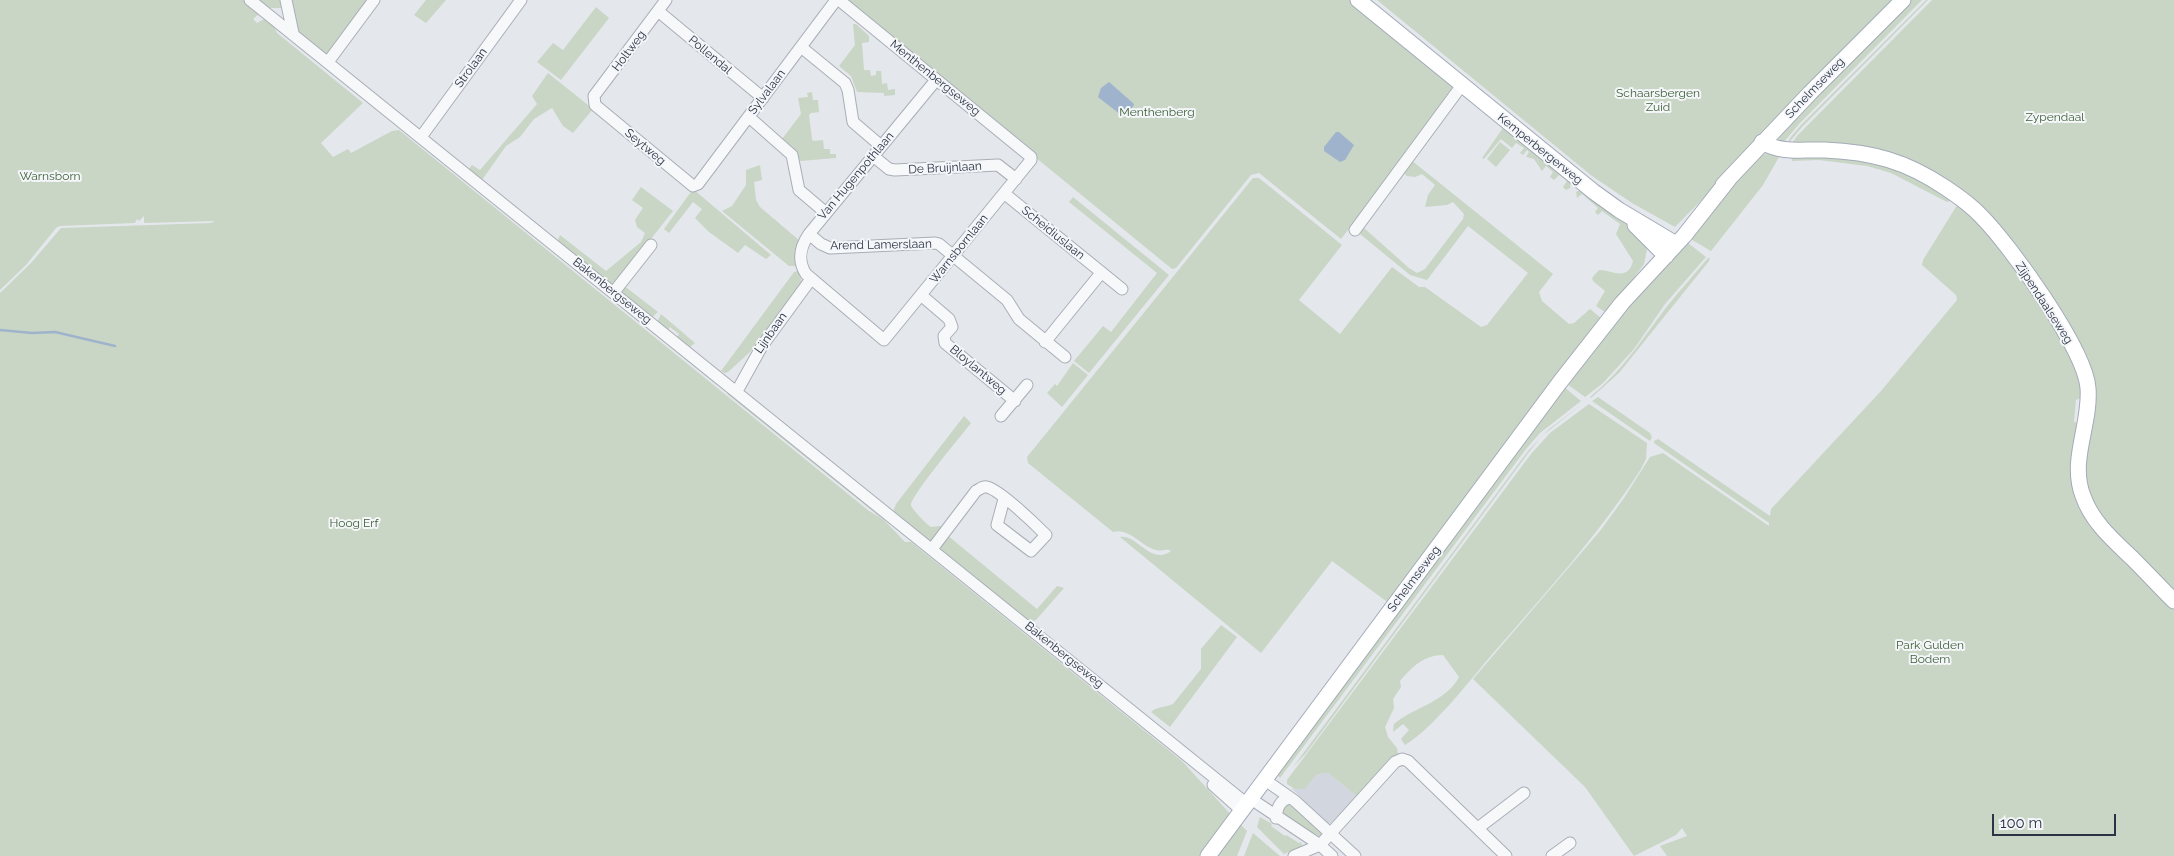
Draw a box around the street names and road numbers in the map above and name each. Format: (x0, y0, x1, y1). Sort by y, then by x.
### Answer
street label: Holtweg (609, 28, 649, 74)
street label: Pollendal (685, 33, 735, 77)
street label: Menthenbergseweg (887, 37, 983, 119)
street label: Strolaan (452, 45, 490, 91)
street label: Schelmseweg (1782, 55, 1848, 121)
street label: Sylvalaan (745, 67, 789, 117)
street label: Kemperbergerweg (1495, 110, 1585, 188)
street label: Seytweg (622, 126, 668, 168)
street label: Van Hugenpothlaan (815, 129, 897, 223)
street label: De Bruijnlaan (908, 159, 982, 177)
street label: Scheidiuslaan (1019, 203, 1087, 263)
street label: Warnsbornlaan (927, 212, 991, 286)
street label: Arend Lamerslaan (830, 237, 932, 253)
street label: Bakenbergseweg (570, 255, 654, 327)
street label: Zijpendaalseweg (2012, 259, 2076, 347)
street label: Lijnbaan (752, 310, 790, 356)
street label: Bloylantweg (947, 342, 1009, 398)
street label: Schelmseweg (1385, 543, 1443, 615)
street label: Bakenbergseweg (1022, 619, 1106, 691)

